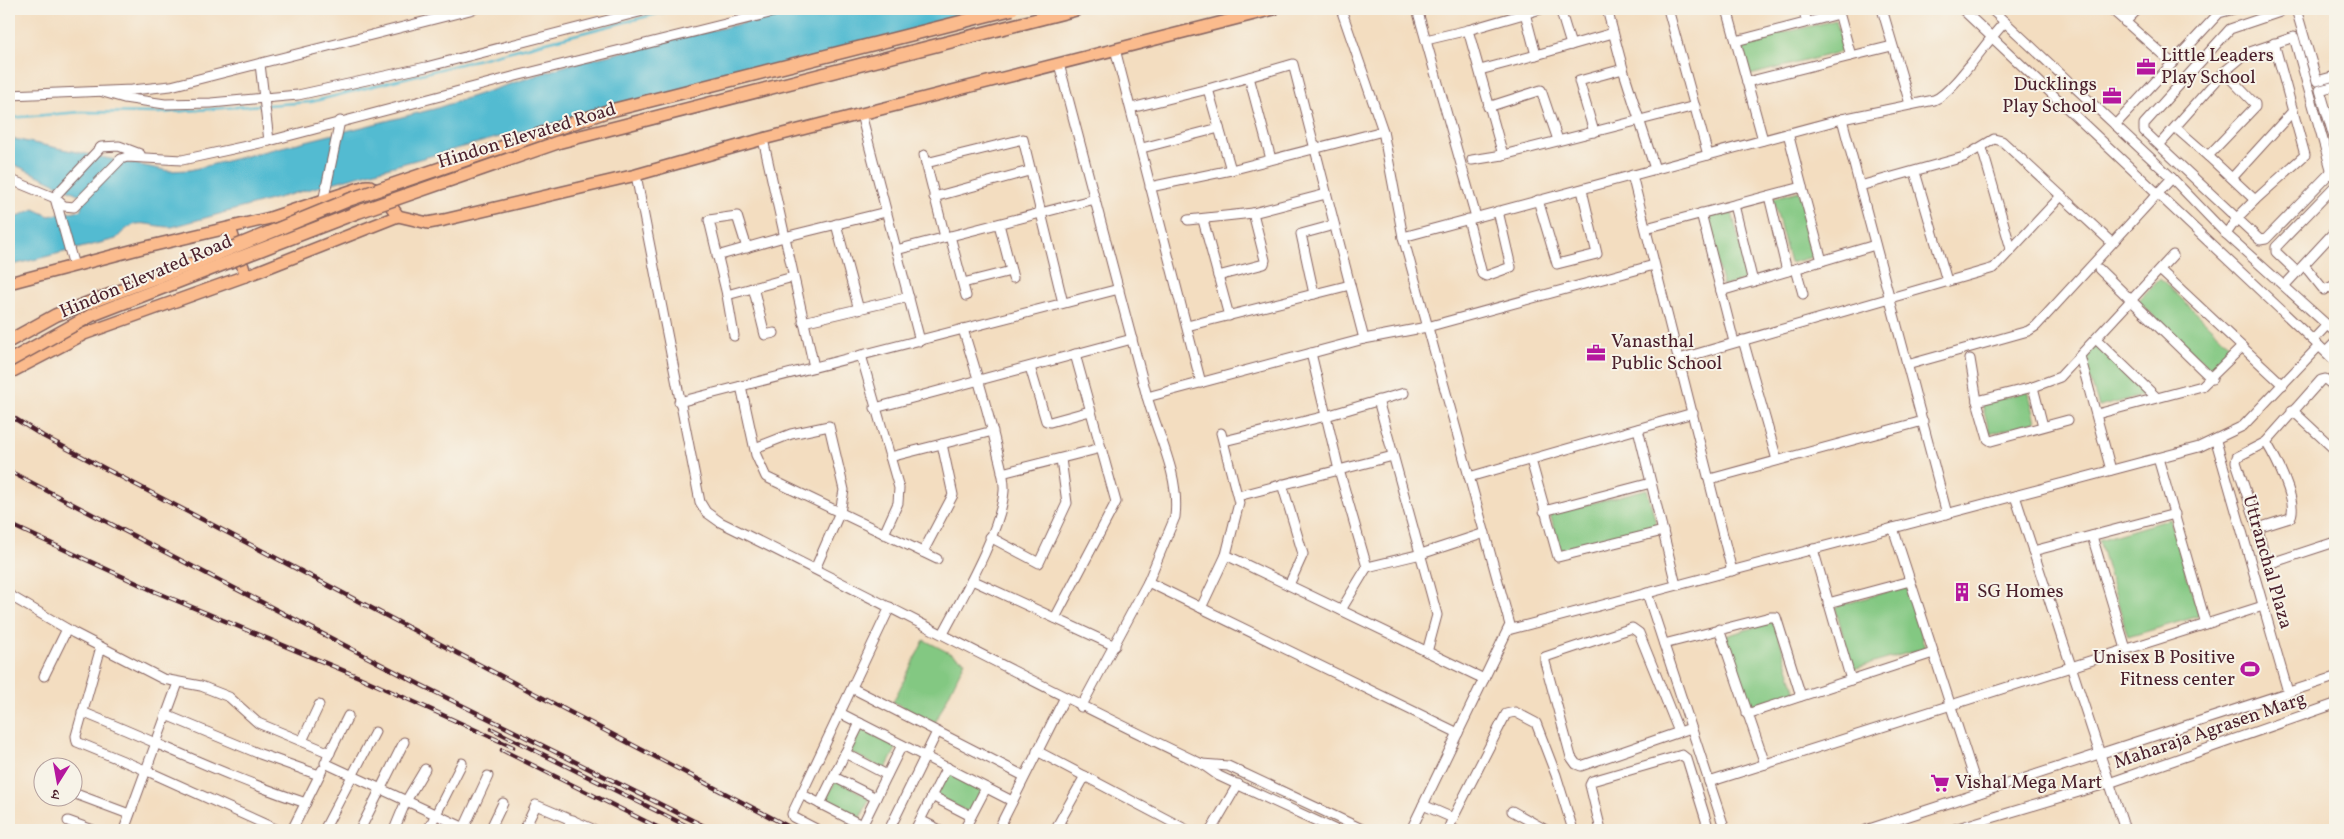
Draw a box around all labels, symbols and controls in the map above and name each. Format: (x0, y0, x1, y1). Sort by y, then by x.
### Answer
place label: Little Leaders Play School (2161, 43, 2274, 91)
office icon: Little Leaders Play School (2135, 56, 2157, 78)
place label: Ducklings Play School (2002, 72, 2097, 120)
office icon: Ducklings Play School (2101, 85, 2123, 107)
street label: Hindon Elevated Road (435, 96, 619, 176)
street label: Hindon Elevated Road (56, 229, 236, 325)
place label: Vanasthal Public School (1611, 329, 1723, 377)
office icon: Vanasthal Public School (1585, 342, 1607, 364)
street label: Uttranchal Plaza (2235, 492, 2299, 632)
place label: SG Homes (1977, 579, 2064, 605)
building icon: SG Homes (1951, 581, 1973, 603)
place label: Unisex B Positive Fitness center (2093, 645, 2235, 693)
sports icon: Unisex B Positive Fitness center (2239, 658, 2261, 680)
street label: Maharaja Agrasen Marg (2110, 686, 2310, 776)
north arrow (32, 756, 82, 806)
place label: Vishal Mega Mart (1955, 770, 2103, 796)
supermarket icon: Vishal Mega Mart (1929, 772, 1951, 794)
text: उ (50, 783, 62, 803)

